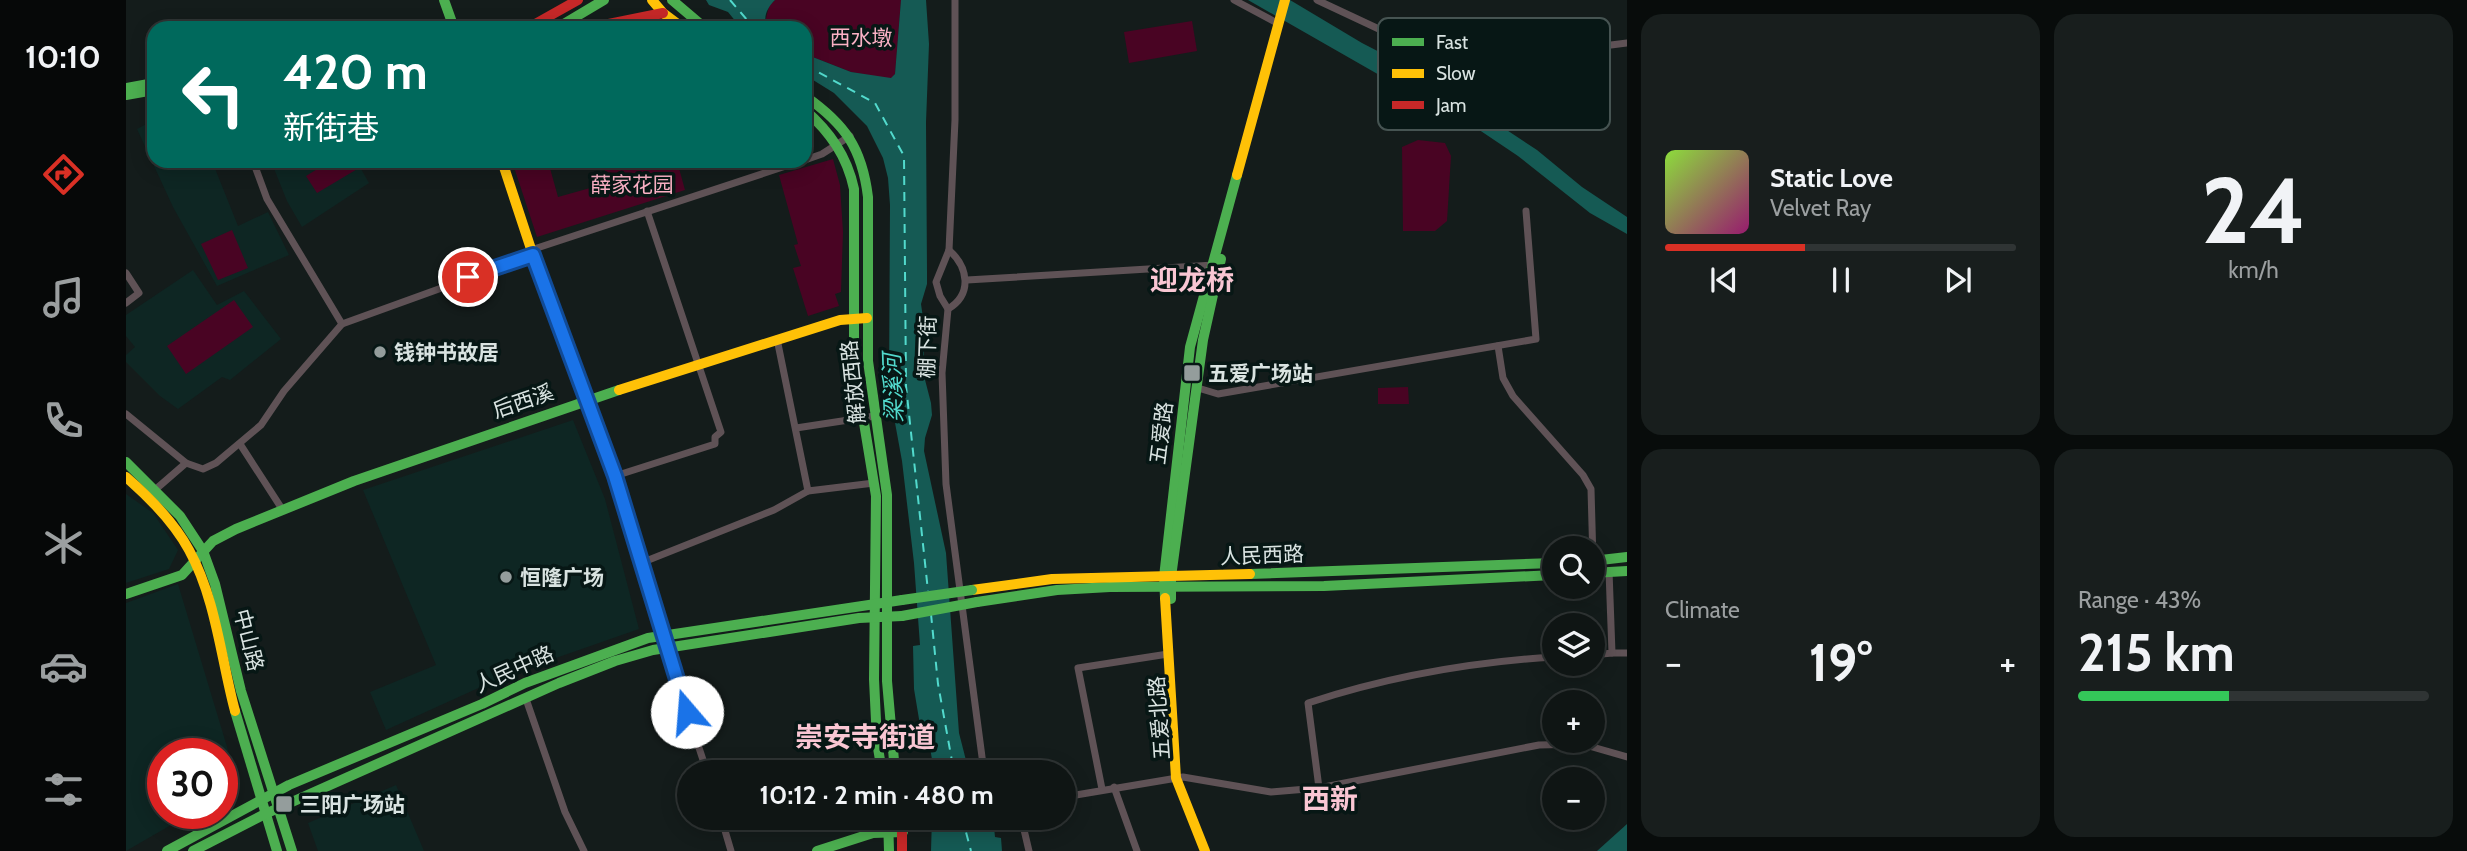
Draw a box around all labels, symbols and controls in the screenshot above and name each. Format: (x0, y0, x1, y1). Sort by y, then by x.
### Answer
legend (1378, 18, 1610, 130)
park label: 西水墩 (830, 25, 893, 50)
text: Fast (1436, 31, 1469, 54)
text: 10:10 (25, 37, 101, 76)
text: 420 m (283, 42, 428, 101)
icon: left (168, 49, 259, 140)
text: Slow (1436, 62, 1476, 85)
text: Jam (1435, 94, 1466, 117)
text: 新街巷 (283, 108, 379, 147)
icon: directions (39, 150, 88, 199)
text: 24 (2201, 155, 2306, 266)
text: Static Love (1770, 162, 1893, 194)
park label: 薛家花园 (590, 172, 674, 197)
text: Velvet Ray (1770, 194, 1871, 222)
pin (438, 247, 498, 307)
text: km/h (2228, 256, 2279, 284)
icon: arrive (449, 258, 487, 296)
icon: previous (1705, 261, 1743, 299)
icon: pause (1822, 261, 1860, 299)
icon: next (1939, 261, 1977, 299)
district label: 迎龙桥 (1150, 263, 1234, 297)
icon: music (39, 273, 88, 322)
street label: 棚下街 (913, 315, 941, 379)
street label: 解放西路 (836, 339, 870, 425)
place label: 钱钟书故居 (394, 340, 499, 365)
marker: 钱钟书故居 (372, 344, 388, 360)
water label: 梁溪河 (878, 349, 908, 423)
place label: 五爱广场站 (1208, 361, 1313, 386)
marker: 五爱广场站 (1182, 363, 1202, 383)
street label: 后西溪 (489, 379, 557, 423)
icon: phone (39, 396, 88, 445)
street label: 五爱路 (1145, 400, 1177, 466)
icon: climate (39, 519, 88, 568)
map controls (1542, 536, 1605, 830)
button: search (1542, 536, 1605, 599)
street label: 人民西路 (1220, 541, 1304, 569)
place label: 恒隆广场 (520, 565, 604, 590)
marker: 恒隆广场 (498, 569, 514, 585)
text: Range · 43% (2078, 586, 2201, 614)
text: Climate (1665, 596, 1740, 624)
street label: 中山路 (229, 606, 269, 674)
button: layers (1542, 613, 1605, 676)
text: 215 km (2078, 621, 2235, 684)
text: 19° (1809, 631, 1872, 694)
text: − (1665, 639, 1682, 686)
text: + (1999, 639, 2016, 686)
street label: 人民中路 (471, 640, 557, 698)
icon: car (39, 642, 88, 691)
position arrow (650, 675, 724, 749)
street label: 五爱北路 (1144, 675, 1174, 761)
button: + (1542, 690, 1605, 753)
district label: 崇安寺街道 (795, 720, 935, 754)
speed limit sign: 30 (147, 738, 238, 829)
icon: filters (39, 765, 88, 814)
button: − (1542, 767, 1605, 830)
text: 10:12 · 2 min · 480 m (760, 779, 993, 811)
district label: 西新 (1302, 782, 1358, 816)
place label: 三阳广场站 (300, 792, 405, 817)
marker: 三阳广场站 (274, 794, 294, 814)

